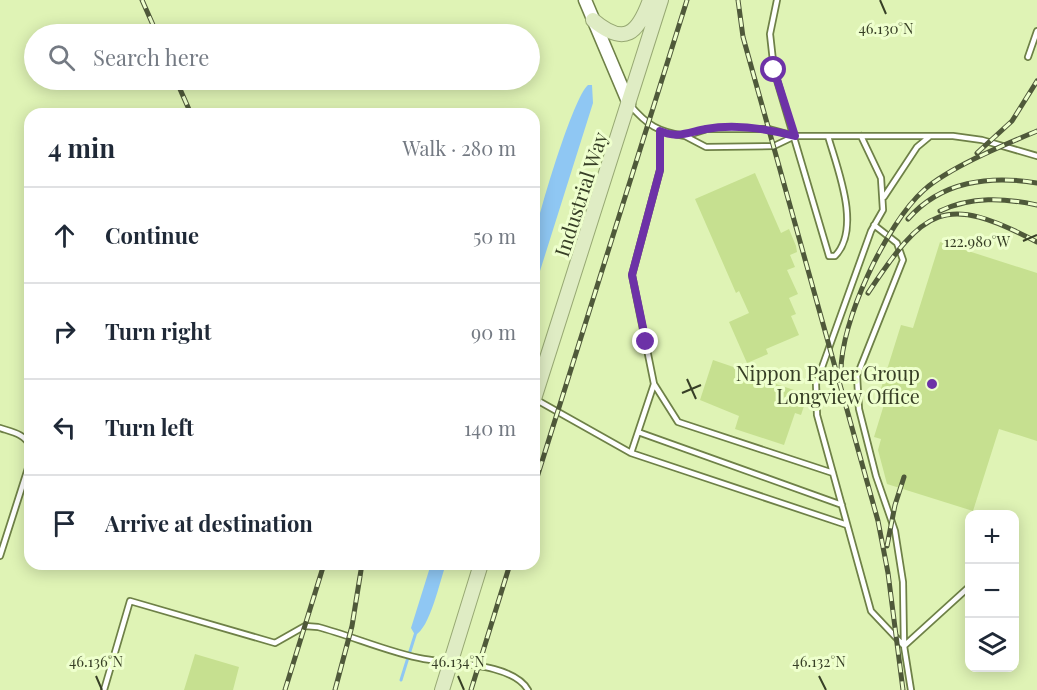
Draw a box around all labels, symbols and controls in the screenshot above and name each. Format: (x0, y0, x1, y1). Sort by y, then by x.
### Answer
text: 46.130°N (858, 18, 914, 38)
search box (24, 24, 540, 90)
icon: search (45, 41, 78, 74)
text: Search here (93, 42, 209, 72)
route start (760, 56, 786, 82)
street label: Industrial Way (547, 128, 613, 260)
text: 4 min (48, 130, 115, 165)
text: Walk · 280 m (403, 134, 516, 161)
icon: ahead (48, 219, 81, 252)
text: Continue (105, 220, 199, 250)
text: 50 m (473, 222, 516, 249)
text: 122.980°W (944, 231, 1011, 251)
icon: right (48, 315, 81, 348)
text: Turn right (105, 316, 211, 346)
text: 90 m (471, 318, 516, 345)
route end (632, 328, 658, 354)
place label: Nippon Paper Group Longview Office (736, 359, 920, 409)
marker: Nippon Paper Group Longview Office (925, 377, 939, 391)
icon: left (48, 411, 81, 444)
text: Turn left (105, 412, 194, 442)
text: 140 m (464, 414, 516, 441)
icon: arrive (48, 507, 81, 540)
text: Arrive at destination (105, 508, 313, 538)
map controls (965, 510, 1019, 672)
button: + (965, 510, 1019, 564)
button: − (965, 564, 1019, 618)
button: layers (965, 618, 1019, 672)
text: 46.136°N (69, 651, 124, 671)
text: 46.134°N (431, 651, 485, 671)
text: 46.132°N (792, 651, 846, 671)

